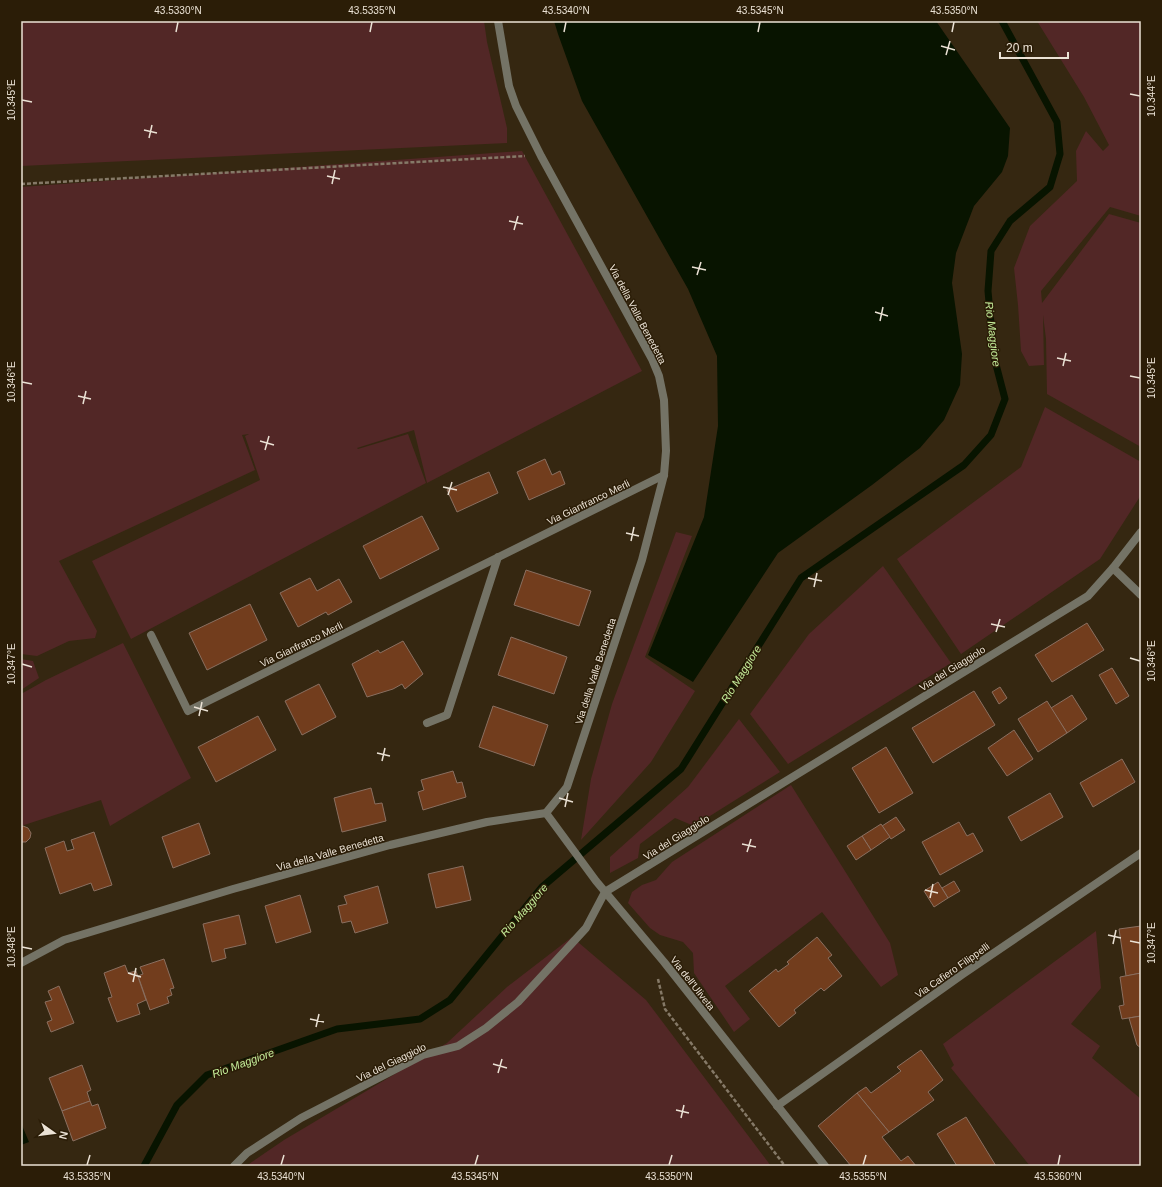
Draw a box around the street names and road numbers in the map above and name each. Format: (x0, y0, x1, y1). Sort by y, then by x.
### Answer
street label: Via della Valle Benedetta (607, 263, 669, 366)
street label: Via Gianfranco Merli (545, 478, 631, 527)
street label: Via della Valle Benedetta (573, 616, 618, 726)
street label: Via Gianfranco Merli (258, 620, 344, 669)
street label: Via del Giaggiolo (917, 644, 988, 693)
street label: Via del Giaggiolo (641, 813, 712, 862)
street label: Via della Valle Benedetta (275, 832, 385, 873)
street label: Via Cafiero Filippelli (913, 941, 992, 1000)
street label: Via dell'Uliveta (668, 954, 717, 1013)
street label: Via del Giaggiolo (355, 1041, 428, 1084)

